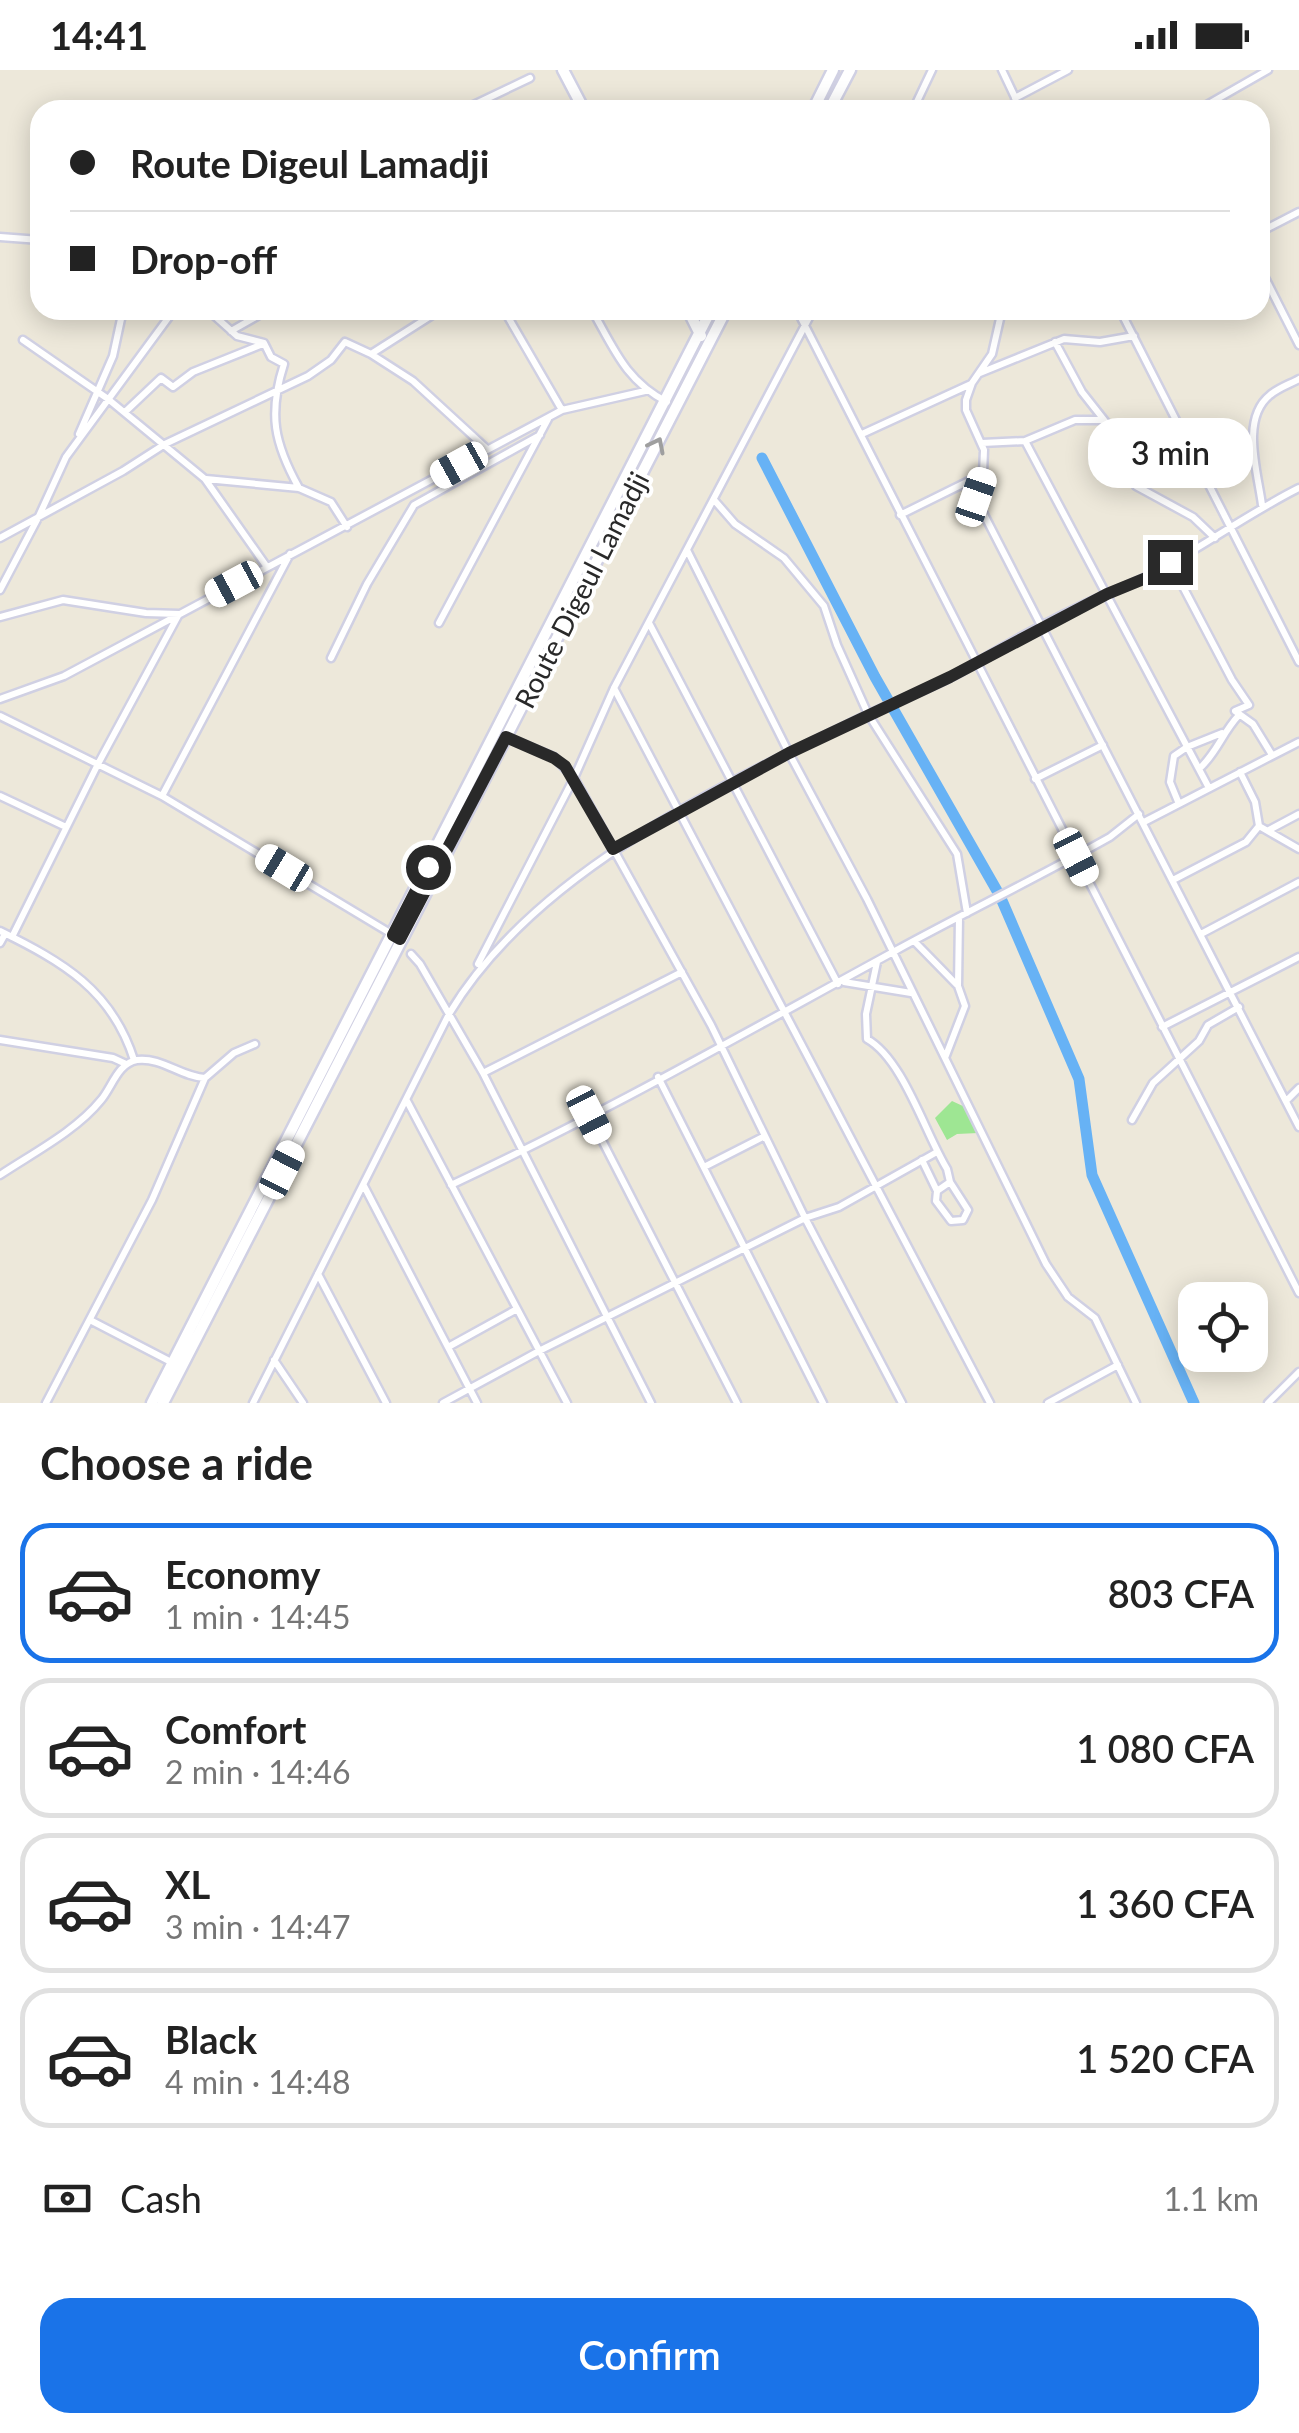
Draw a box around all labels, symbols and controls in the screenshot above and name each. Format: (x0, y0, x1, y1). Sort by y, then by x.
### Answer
text: 14:41 (50, 12, 148, 58)
text: Route Digeul Lamadji (130, 140, 489, 186)
text: Drop-off (130, 236, 277, 282)
callout: 3 min (1088, 417, 1252, 487)
text: 3 min (1131, 433, 1210, 472)
car (425, 437, 493, 493)
one-way arrow (645, 438, 664, 456)
car (952, 464, 1000, 530)
street label: Route Digeul Lamadji (507, 466, 655, 713)
route end (1148, 540, 1193, 585)
car (200, 557, 268, 611)
car (1049, 823, 1103, 891)
car (251, 840, 317, 896)
route start (406, 845, 451, 890)
car (562, 1081, 616, 1149)
car (255, 1136, 309, 1204)
map controls (1178, 1282, 1268, 1372)
button: locate (1178, 1282, 1268, 1372)
text: Choose a ride (40, 1436, 313, 1490)
icon: car (45, 1548, 135, 1638)
text: Economy (165, 1551, 320, 1597)
text: 803 CFA (1108, 1570, 1254, 1616)
text: 1 min · 14:45 (165, 1597, 351, 1636)
icon: car (45, 1703, 135, 1793)
text: Comfort (165, 1706, 306, 1752)
text: 1 080 CFA (1076, 1725, 1254, 1771)
text: 2 min · 14:46 (165, 1752, 351, 1791)
icon: car (45, 1858, 135, 1948)
text: XL (165, 1861, 210, 1907)
text: 1 360 CFA (1076, 1880, 1254, 1926)
text: 3 min · 14:47 (165, 1907, 351, 1946)
icon: car (45, 2013, 135, 2103)
text: Black (165, 2016, 257, 2062)
text: 1 520 CFA (1076, 2035, 1254, 2081)
text: 4 min · 14:48 (165, 2062, 351, 2101)
icon: cash (40, 2171, 95, 2226)
text: Cash (120, 2175, 202, 2221)
text: 1.1 km (1164, 2179, 1259, 2218)
button: Confirm (40, 2298, 1259, 2413)

